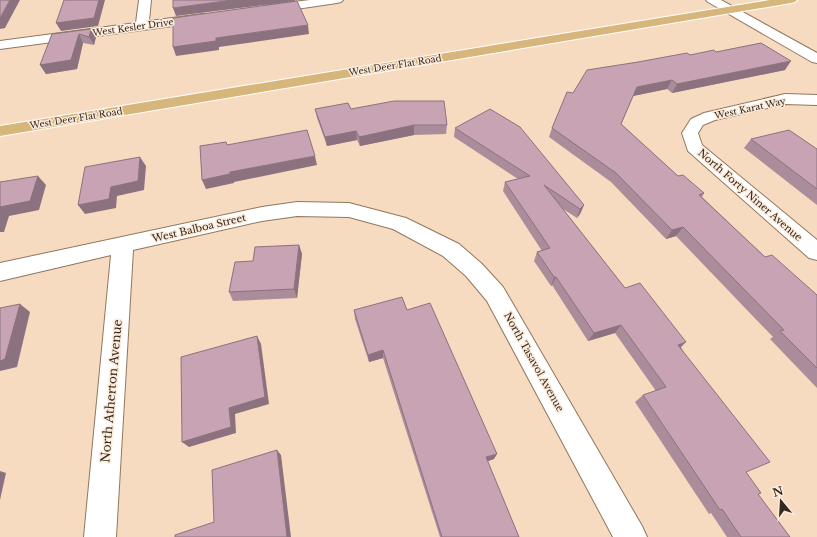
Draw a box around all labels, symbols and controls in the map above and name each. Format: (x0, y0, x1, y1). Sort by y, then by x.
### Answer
street label: West Kesler Drive (91, 16, 174, 38)
street label: West Deer Flat Road (347, 52, 442, 78)
street label: West Karat Way (712, 95, 787, 121)
street label: West Deer Flat Road (28, 105, 123, 131)
street label: North Forty Niner Avenue (695, 146, 805, 244)
street label: West Balboa Street (150, 211, 247, 245)
street label: North Tasavol Avenue (501, 310, 567, 414)
street label: North Atherton Avenue (97, 319, 125, 463)
north arrow (761, 481, 801, 521)
text: N (771, 483, 786, 500)

